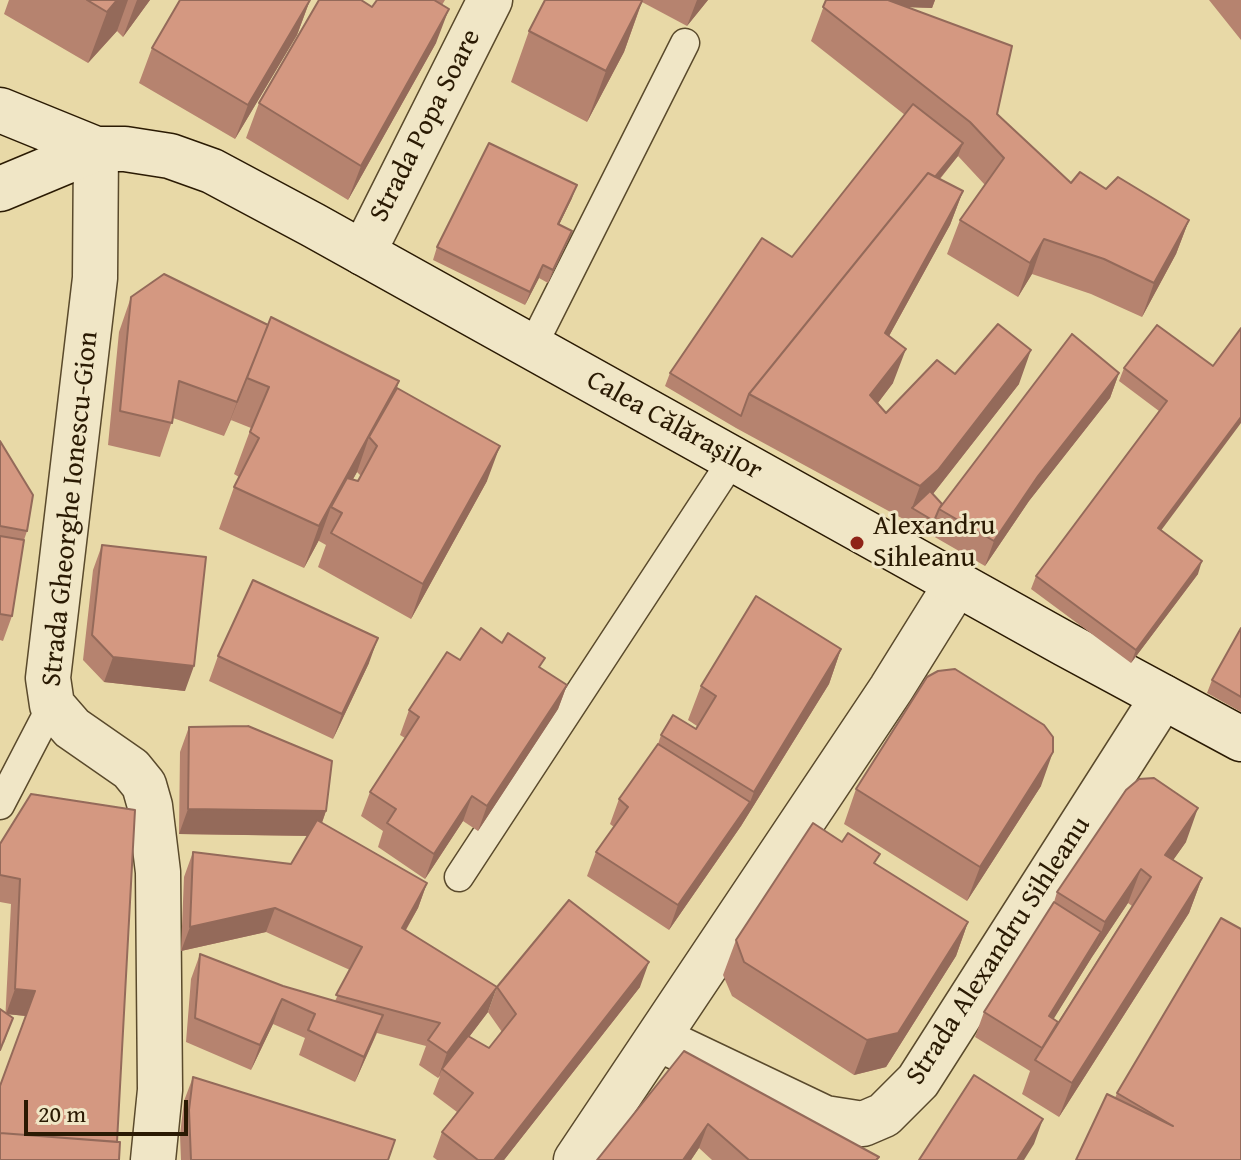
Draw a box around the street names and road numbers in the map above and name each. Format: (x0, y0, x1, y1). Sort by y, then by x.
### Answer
street label: Strada Popa Soare (363, 24, 489, 228)
street label: Strada Gheorghe Ionescu-Gion (36, 330, 106, 688)
street label: Calea Călărașilor (580, 364, 768, 488)
street label: Strada Alexandru Sihleanu (900, 810, 1098, 1092)

